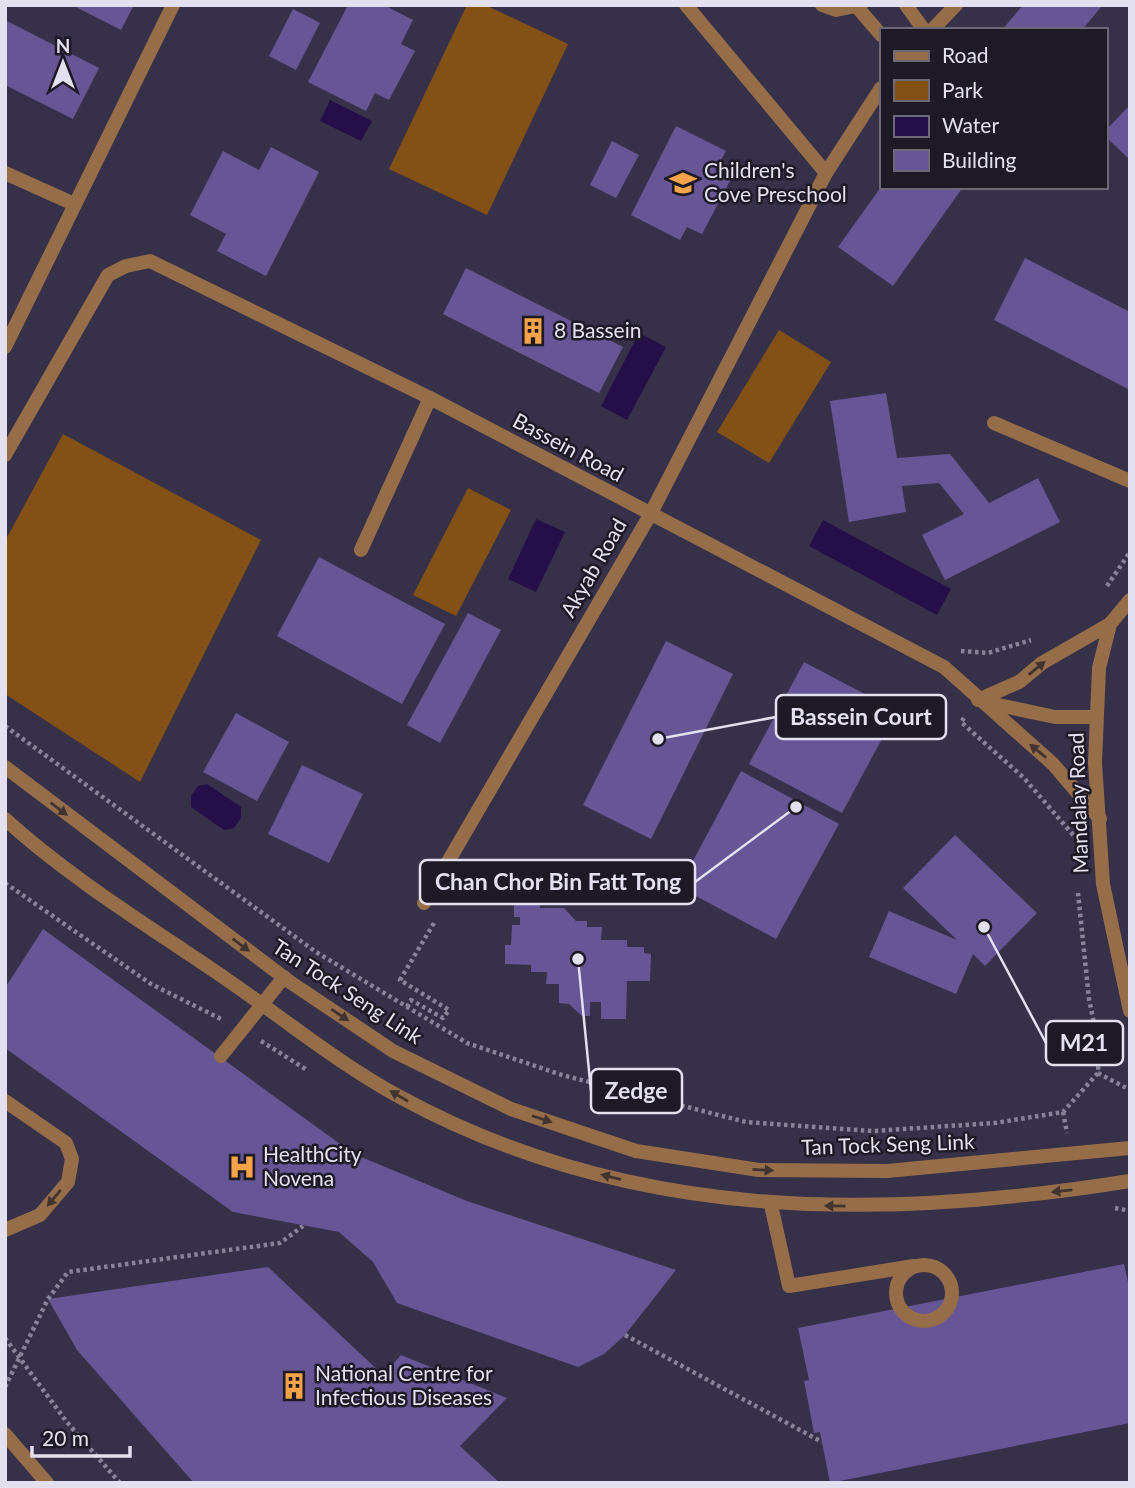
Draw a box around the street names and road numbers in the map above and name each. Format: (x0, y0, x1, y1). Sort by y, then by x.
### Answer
street label: Bassein Road (509, 407, 628, 486)
street label: Akyab Road (554, 514, 631, 621)
street label: Mandalay Road (1063, 732, 1092, 874)
street label: Tan Tock Seng Link (268, 933, 428, 1049)
street label: Tan Tock Seng Link (801, 1128, 975, 1159)

